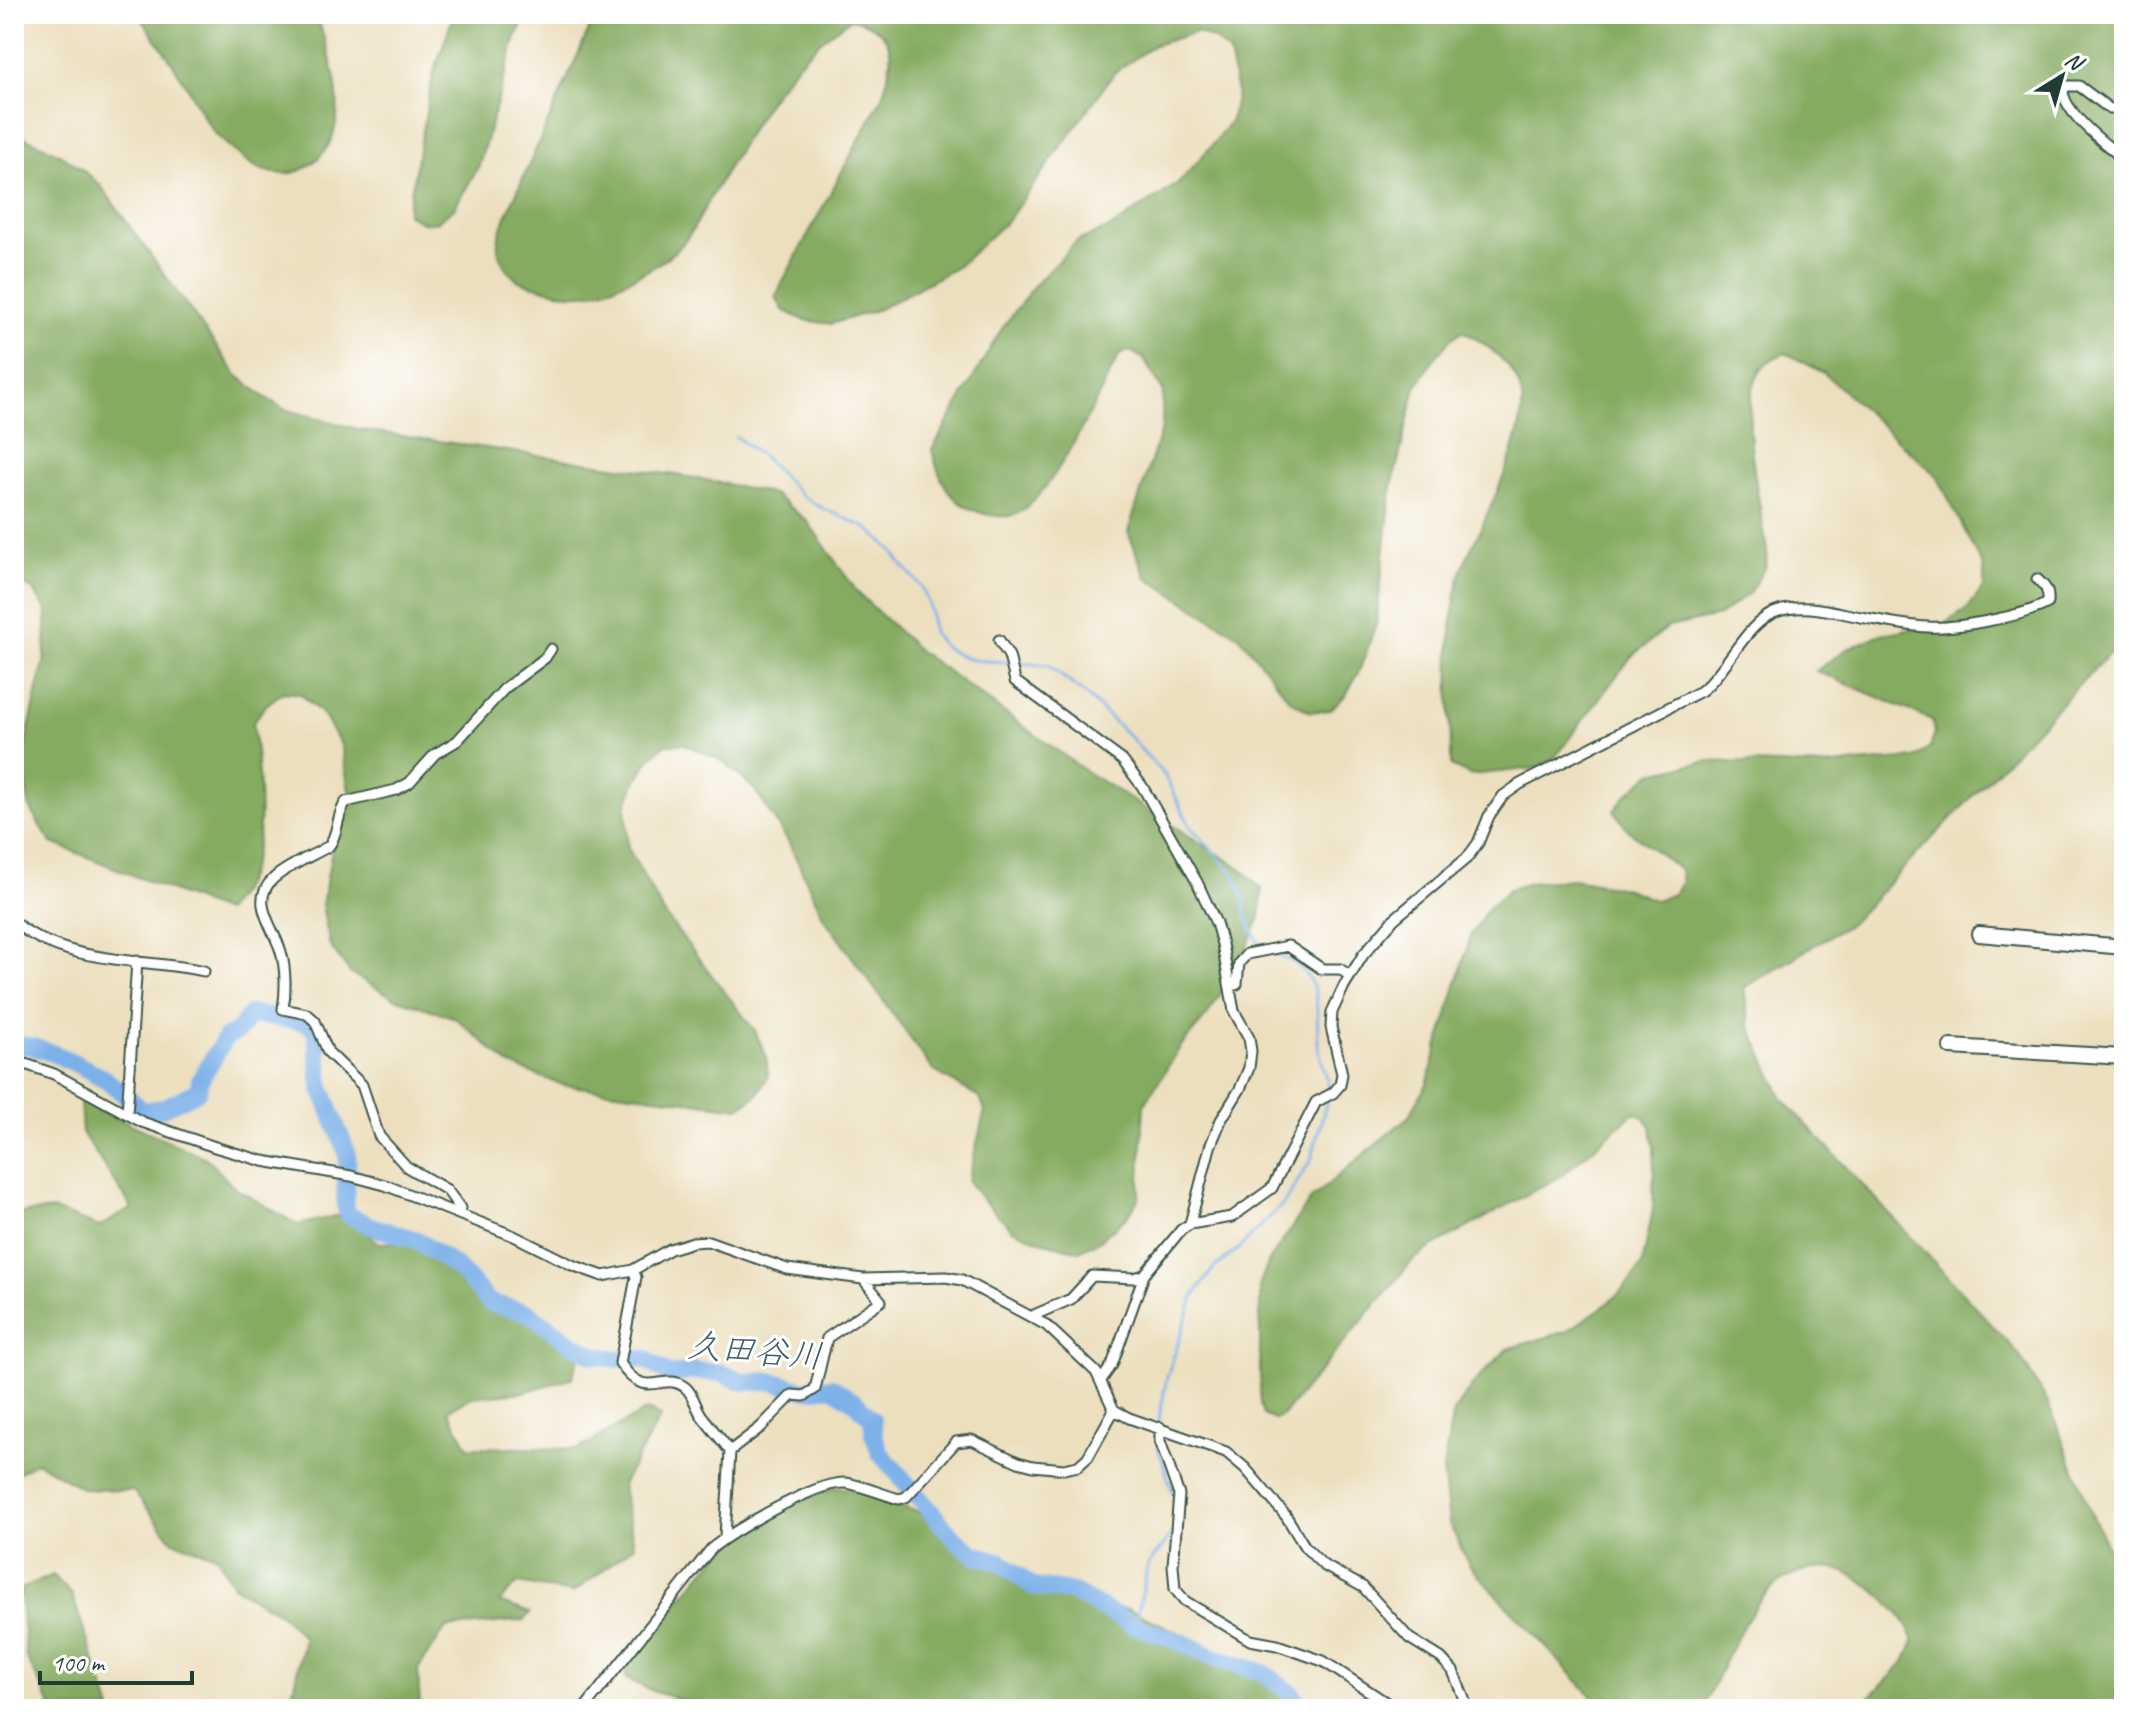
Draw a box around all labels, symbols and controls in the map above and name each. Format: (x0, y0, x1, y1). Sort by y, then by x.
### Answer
north arrow (2022, 36, 2102, 116)
text: N (2060, 46, 2090, 78)
water label: 久田谷川 (685, 1323, 825, 1378)
scale bar (40, 1635, 192, 1685)
text: 100 m (52, 1648, 106, 1678)

